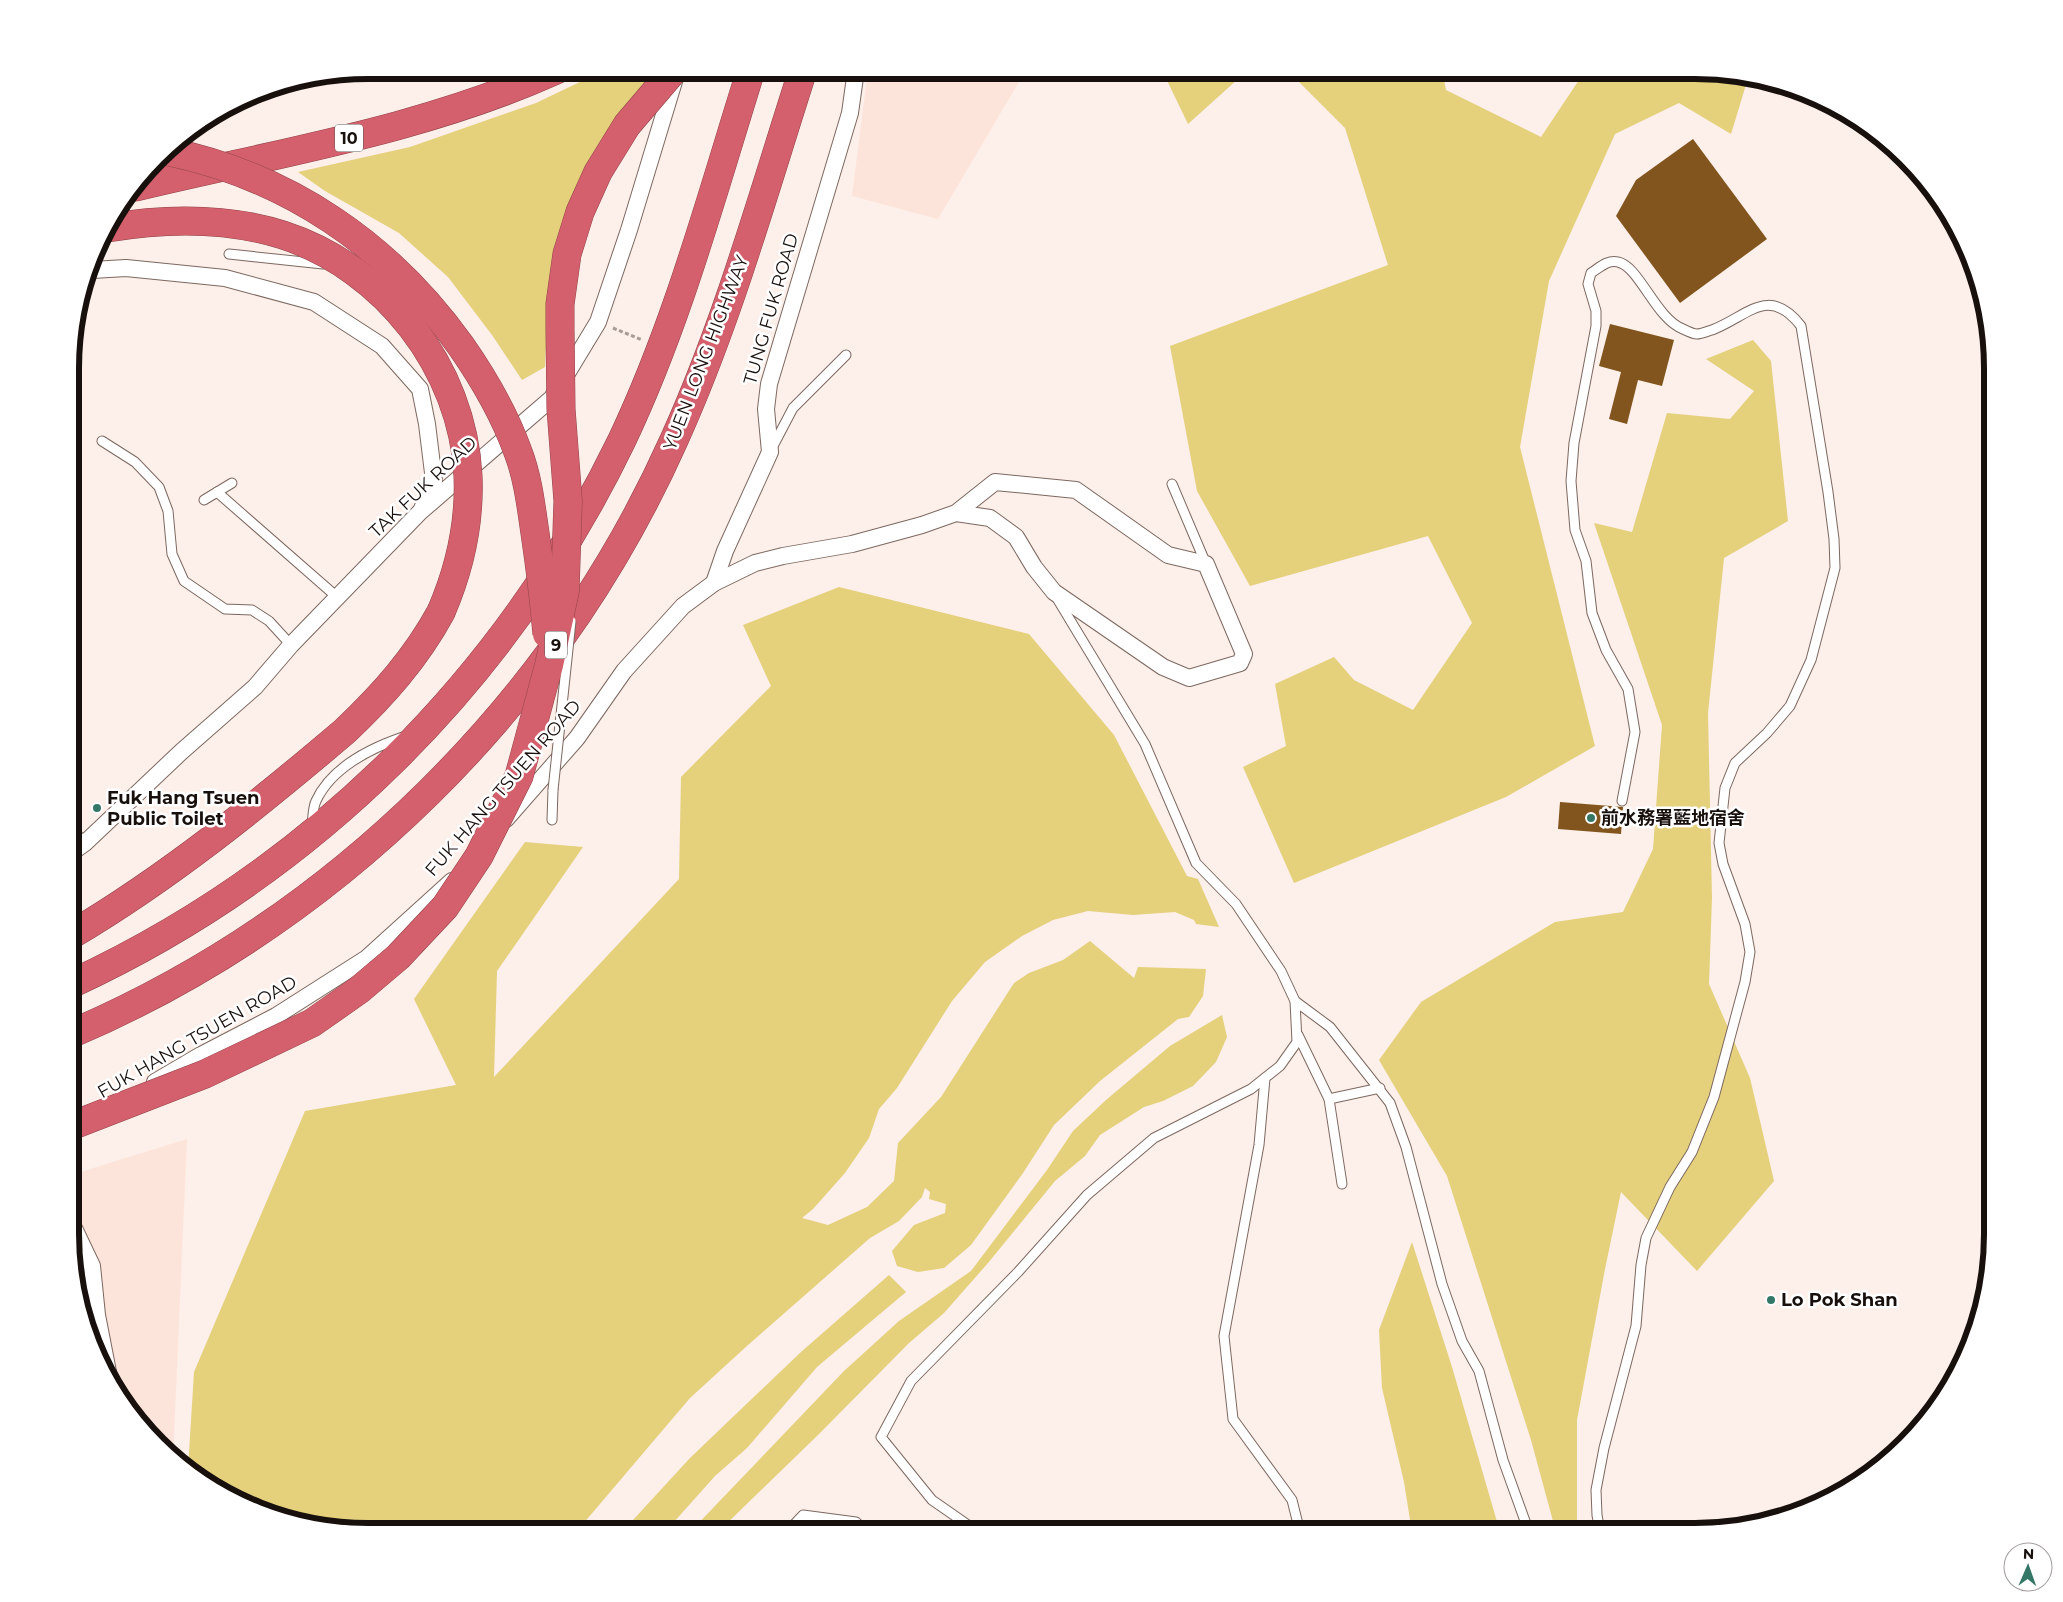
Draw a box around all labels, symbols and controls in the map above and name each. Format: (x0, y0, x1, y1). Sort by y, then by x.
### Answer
road number: 10 (335, 125, 363, 152)
street label: TUNG FUK ROAD (739, 231, 803, 387)
street label: YUEN LONG HIGHWAY (659, 252, 754, 453)
street label: TAK FUK ROAD (365, 432, 481, 542)
road number: 9 (545, 632, 567, 658)
street label: FUK HANG TSUEN ROAD (420, 695, 586, 881)
place label: Fuk Hang Tsuen Public Toilet (107, 787, 260, 830)
marker: Fuk Hang Tsuen Public Toilet (91, 802, 103, 814)
place label: 前水務署藍地宿舍 (1601, 807, 1745, 829)
marker: 前水務署藍地宿舍 (1585, 812, 1597, 824)
street label: FUK HANG TSUEN ROAD (93, 971, 301, 1103)
place label: Lo Pok Shan (1781, 1289, 1898, 1311)
marker: Lo Pok Shan (1765, 1294, 1777, 1306)
north arrow (2003, 1542, 2053, 1592)
text: N (2022, 1545, 2034, 1563)

